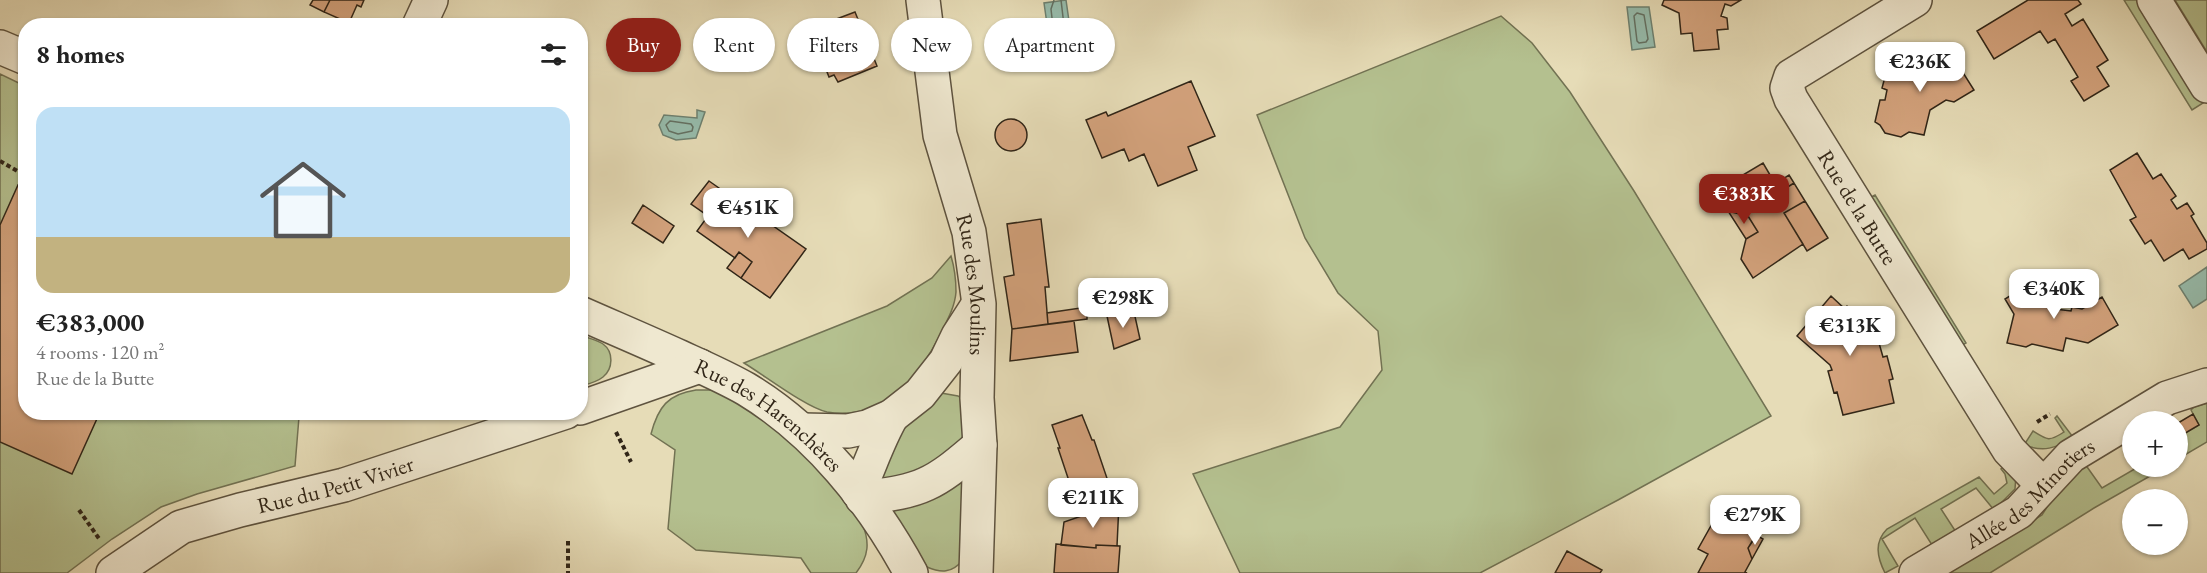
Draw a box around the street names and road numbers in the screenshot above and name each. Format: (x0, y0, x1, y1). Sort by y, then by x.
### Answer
street label: Rue de la Butte (1811, 145, 1904, 270)
street label: Rue des Moulins (949, 210, 993, 356)
street label: Rue des Harenchères (690, 352, 849, 478)
street label: Allée des Minotiers (1959, 431, 2100, 556)
street label: Rue du Petit Vivier (254, 449, 418, 520)

